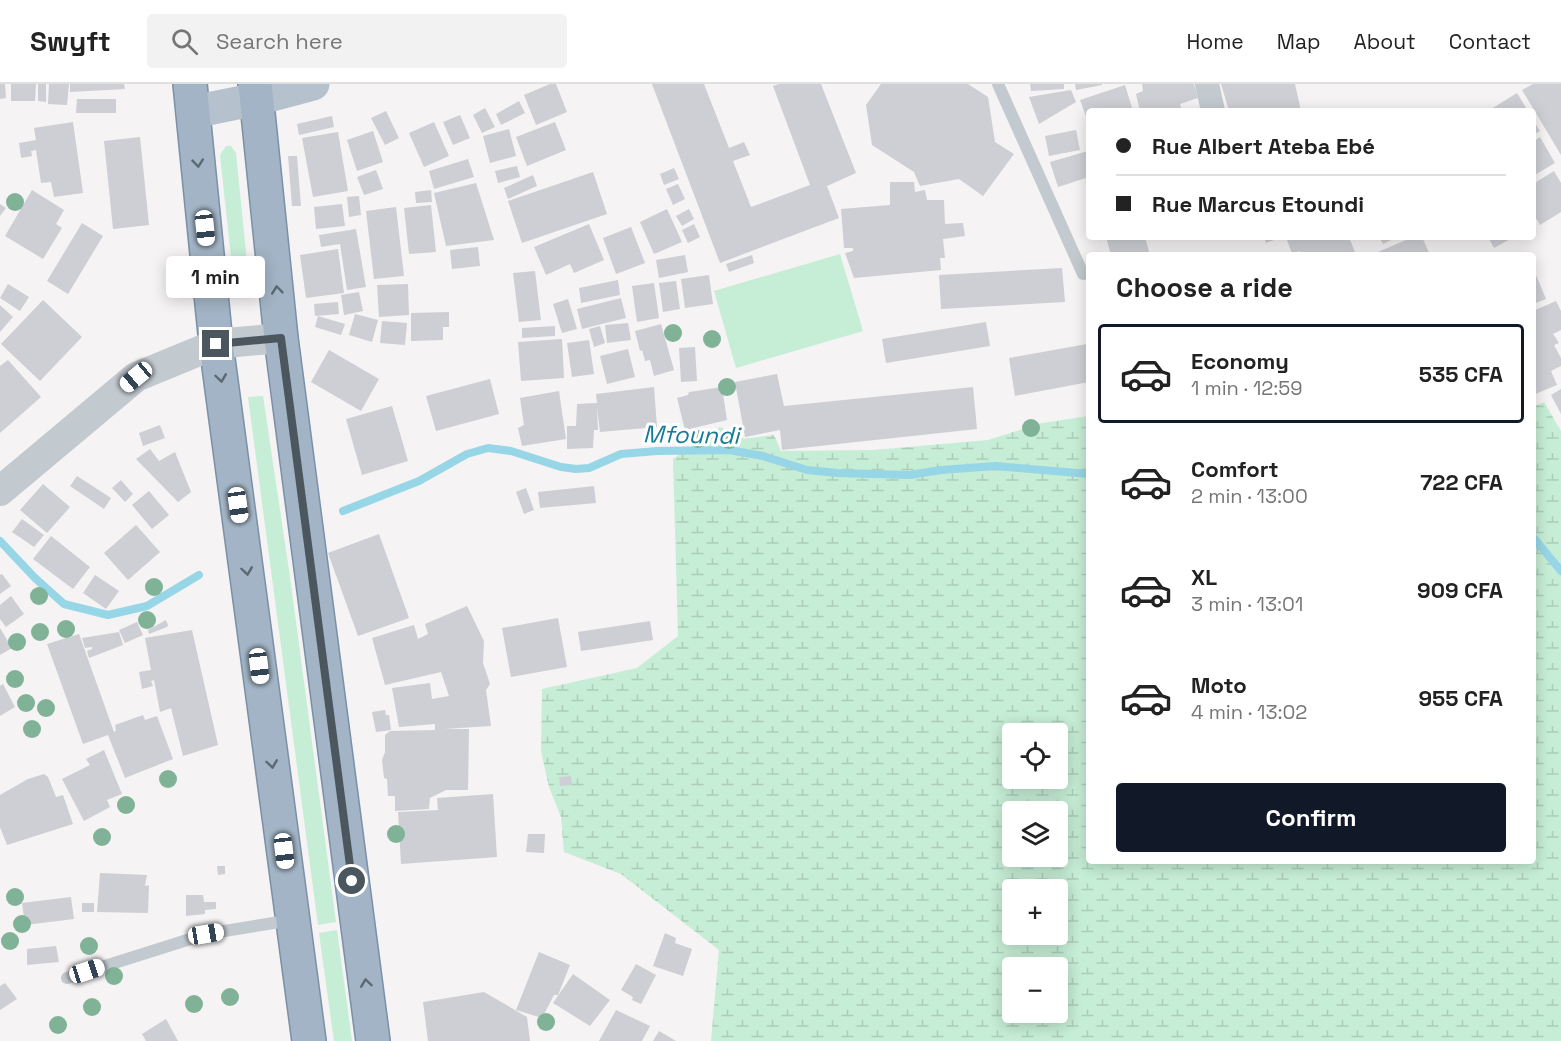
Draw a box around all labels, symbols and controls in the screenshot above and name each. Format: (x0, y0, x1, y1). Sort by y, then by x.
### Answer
search box (147, 14, 567, 68)
text: Swyft (30, 23, 111, 59)
icon: search (168, 25, 201, 58)
text: Search here (216, 27, 343, 55)
text: Home (1186, 28, 1244, 55)
text: Map (1277, 28, 1321, 55)
text: About (1354, 28, 1416, 55)
text: Contact (1449, 28, 1531, 55)
text: Rue Albert Ateba Ebé (1152, 132, 1375, 160)
one-way arrow (191, 158, 204, 168)
text: Rue Marcus Etoundi (1152, 190, 1364, 218)
car (194, 209, 216, 247)
callout: 1 min (166, 257, 266, 299)
text: 1 min (191, 264, 240, 290)
text: Choose a ride (1116, 270, 1293, 305)
one-way arrow (271, 285, 284, 294)
route end (202, 330, 229, 357)
icon: car (1119, 347, 1173, 401)
text: Economy (1191, 347, 1289, 375)
car (116, 359, 156, 395)
text: 535 CFA (1419, 360, 1503, 388)
one-way arrow (214, 373, 226, 382)
text: 1 min · 12:59 (1191, 375, 1303, 401)
water label: Mfoundi (643, 418, 743, 451)
icon: car (1119, 455, 1173, 509)
text: Comfort (1191, 455, 1279, 483)
text: 722 CFA (1420, 468, 1503, 496)
text: 2 min · 13:00 (1191, 483, 1308, 509)
car (227, 486, 249, 524)
icon: car (1119, 563, 1173, 617)
text: XL (1191, 563, 1217, 591)
one-way arrow (240, 567, 252, 576)
text: 909 CFA (1417, 576, 1503, 604)
text: 3 min · 13:01 (1191, 591, 1303, 617)
car (248, 647, 270, 685)
icon: car (1119, 671, 1173, 725)
text: Moto (1191, 671, 1247, 699)
text: 955 CFA (1419, 684, 1503, 712)
text: 4 min · 13:02 (1191, 699, 1307, 725)
map controls (1002, 723, 1068, 1023)
button: locate (1002, 723, 1068, 789)
one-way arrow (266, 760, 278, 769)
button: Confirm (1116, 783, 1506, 852)
button: layers (1002, 801, 1068, 867)
car (273, 832, 295, 870)
route start (338, 867, 365, 894)
button: + (1002, 879, 1068, 945)
car (187, 922, 225, 946)
car (67, 957, 107, 985)
button: − (1002, 957, 1068, 1023)
one-way arrow (360, 978, 372, 988)

